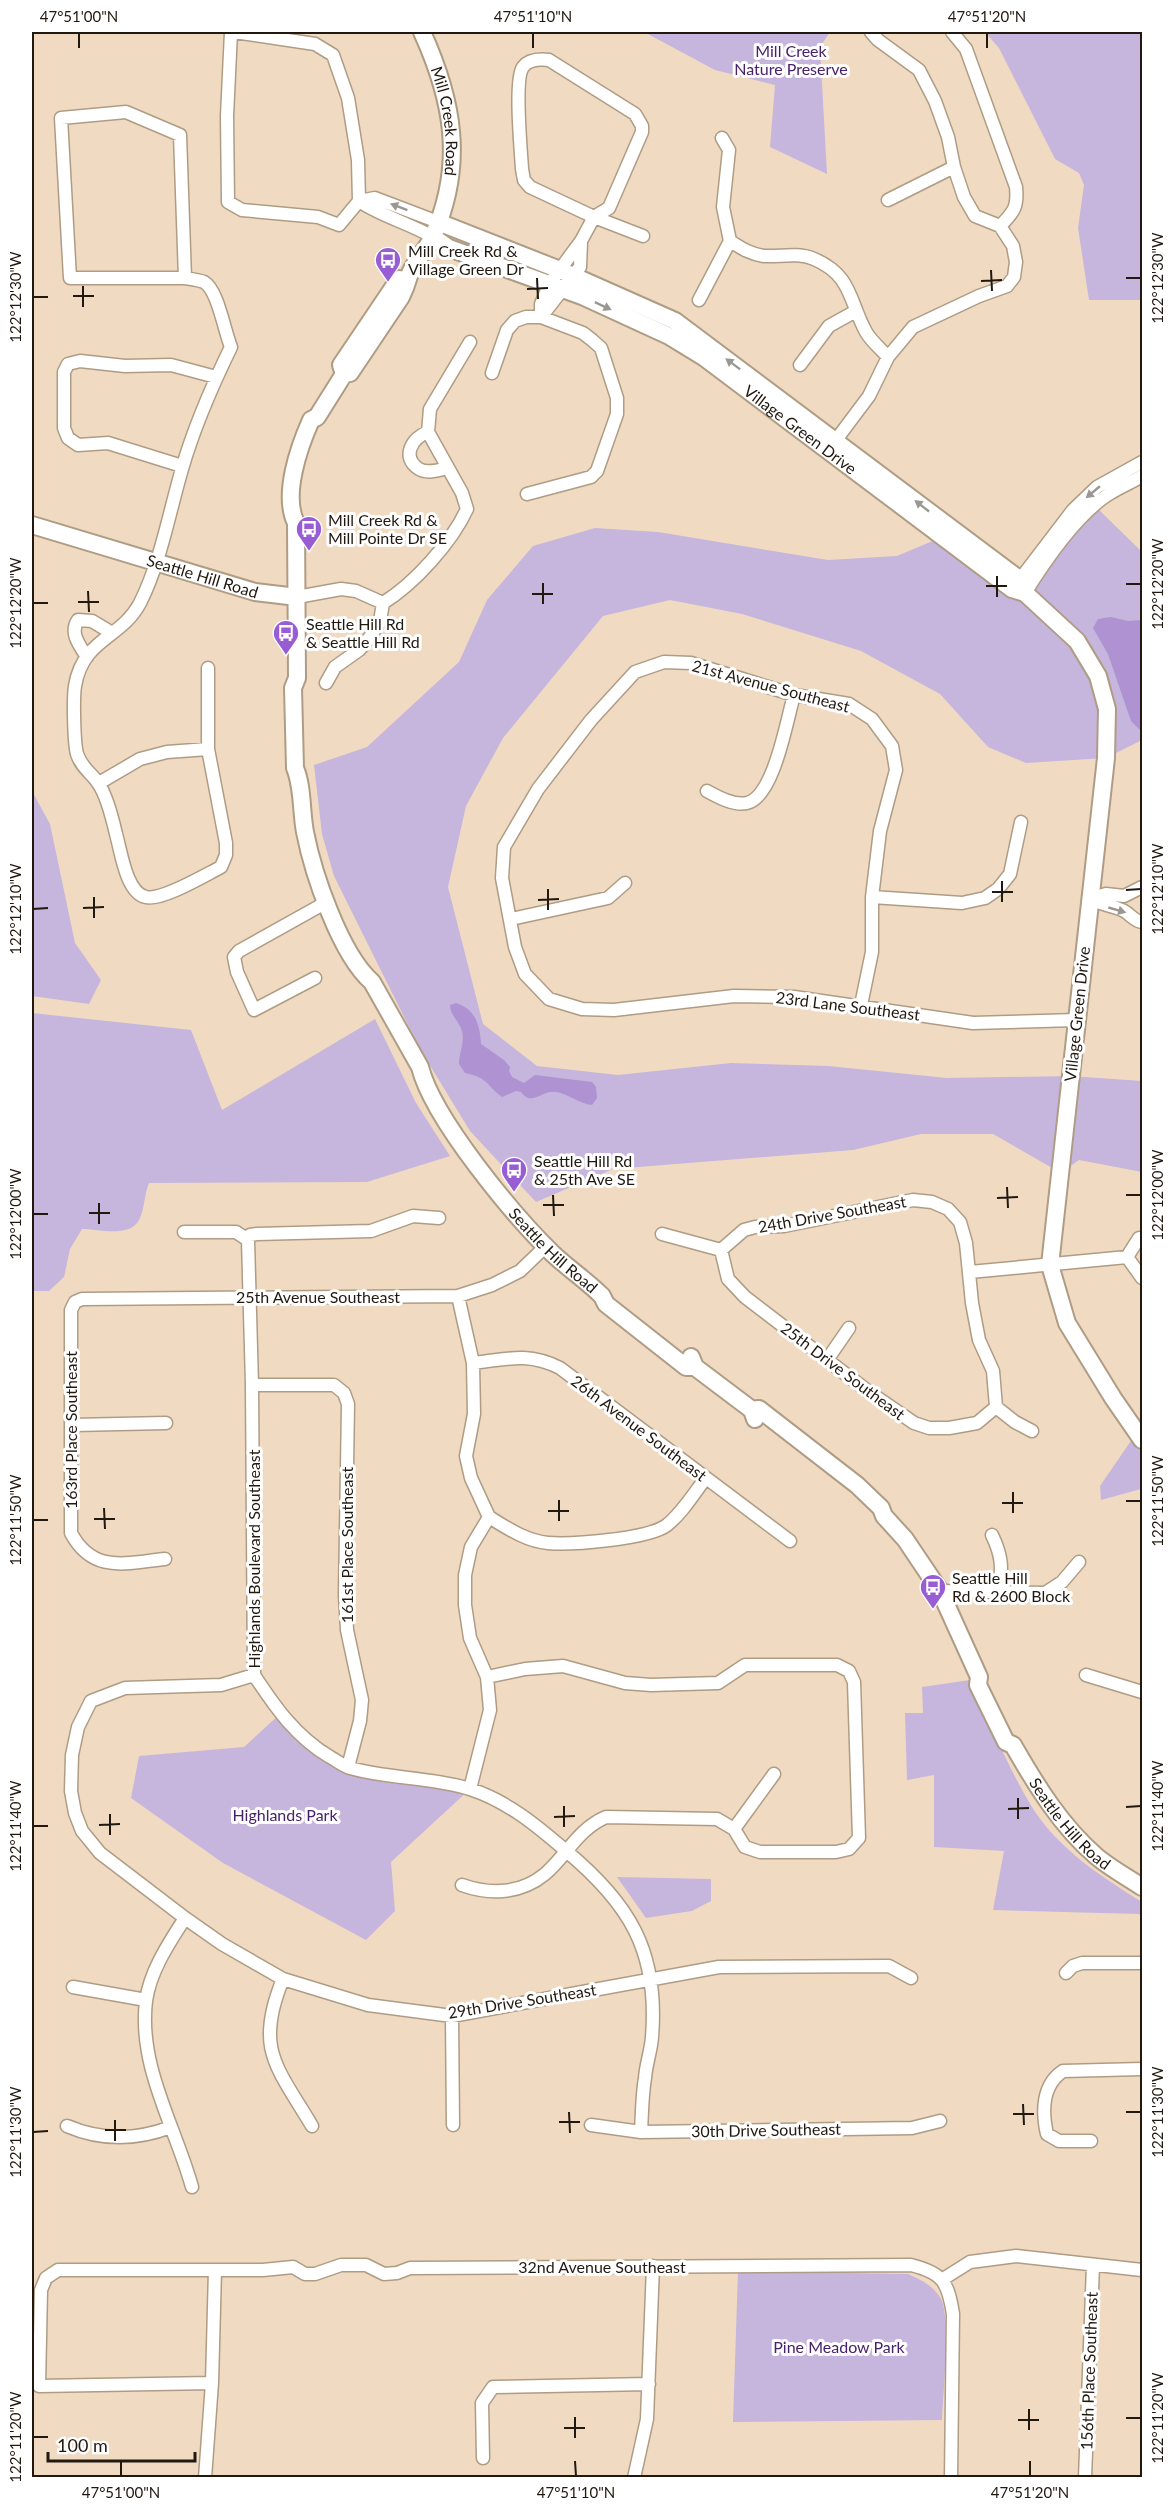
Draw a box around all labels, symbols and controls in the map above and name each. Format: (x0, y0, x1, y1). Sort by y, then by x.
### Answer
text: 47°51'00"N (40, 7, 118, 25)
text: 47°51'10"N (494, 7, 572, 25)
text: 47°51'20"N (948, 7, 1026, 25)
park label: Mill Creek Nature Preserve (734, 41, 848, 78)
street label: Mill Creek Road (428, 64, 462, 177)
one-way arrow (390, 201, 408, 211)
text: 122°12'30"W (1148, 232, 1166, 324)
place label: Mill Creek Rd & Village Green Dr (408, 241, 524, 278)
bus stop icon: Mill Creek Rd & Village Green Dr (373, 245, 403, 283)
text: 122°12'30"W (6, 251, 24, 343)
one-way arrow (595, 301, 612, 310)
one-way arrow (725, 357, 741, 370)
street label: Village Green Drive (740, 381, 861, 478)
one-way arrow (1086, 485, 1101, 498)
one-way arrow (914, 500, 930, 513)
place label: Mill Creek Rd & Mill Pointe Dr SE (328, 510, 447, 547)
bus stop icon: Mill Creek Rd & Mill Pointe Dr SE (294, 514, 324, 552)
text: 122°12'20"W (1148, 538, 1166, 630)
street label: Seattle Hill Road (145, 550, 261, 601)
text: 122°12'20"W (6, 557, 24, 649)
place label: Seattle Hill Rd & Seattle Hill Rd (306, 614, 420, 651)
bus stop icon: Seattle Hill Rd & Seattle Hill Rd (271, 618, 301, 656)
street label: 21st Avenue Southeast (690, 655, 852, 716)
text: 122°12'10"W (1148, 843, 1166, 935)
text: 122°12'10"W (6, 863, 24, 955)
one-way arrow (1108, 906, 1126, 915)
street label: Village Green Drive (1060, 945, 1093, 1083)
street label: 23rd Lane Southeast (775, 987, 921, 1024)
text: 122°12'00"W (1148, 1149, 1166, 1241)
place label: Seattle Hill Rd & 25th Ave SE (534, 1151, 635, 1188)
bus stop icon: Seattle Hill Rd & 25th Ave SE (499, 1155, 529, 1193)
text: 122°12'00"W (6, 1168, 24, 1260)
street label: 24th Drive Southeast (756, 1191, 908, 1236)
street label: Seattle Hill Road (506, 1203, 602, 1296)
street label: 25th Avenue Southeast (236, 1287, 400, 1306)
street label: 25th Drive Southeast (778, 1318, 909, 1423)
street label: 163rd Place Southeast (61, 1351, 80, 1509)
street label: 26th Avenue Southeast (568, 1371, 711, 1485)
street label: Highlands Boulevard Southeast (244, 1449, 263, 1669)
text: 122°11'50"W (1148, 1455, 1166, 1547)
street label: 161st Place Southeast (337, 1467, 356, 1623)
text: 122°11'50"W (6, 1474, 24, 1566)
place label: Seattle Hill Rd & 2600 Block (952, 1568, 1071, 1605)
bus stop icon: Seattle Hill Rd & 2600 Block (918, 1572, 948, 1610)
text: 122°11'40"W (1148, 1760, 1166, 1852)
street label: Seattle Hill Road (1026, 1774, 1115, 1873)
text: 122°11'40"W (6, 1780, 24, 1872)
park label: Highlands Park (232, 1805, 338, 1824)
street label: 29th Drive Southeast (446, 1979, 598, 2022)
text: 122°11'30"W (1148, 2066, 1166, 2158)
text: 122°11'30"W (6, 2086, 24, 2178)
street label: 30th Drive Southeast (691, 2119, 841, 2140)
street label: 32nd Avenue Southeast (518, 2257, 686, 2276)
street label: 156th Place Southeast (1076, 2291, 1101, 2450)
park label: Pine Meadow Park (773, 2337, 906, 2356)
text: 122°11'20"W (1148, 2372, 1166, 2464)
text: 122°11'20"W (6, 2391, 24, 2483)
scale bar (48, 2425, 195, 2463)
text: 100 m (57, 2434, 108, 2456)
text: 47°51'00"N (82, 2483, 160, 2501)
text: 47°51'10"N (537, 2483, 615, 2501)
text: 47°51'20"N (991, 2483, 1069, 2501)

